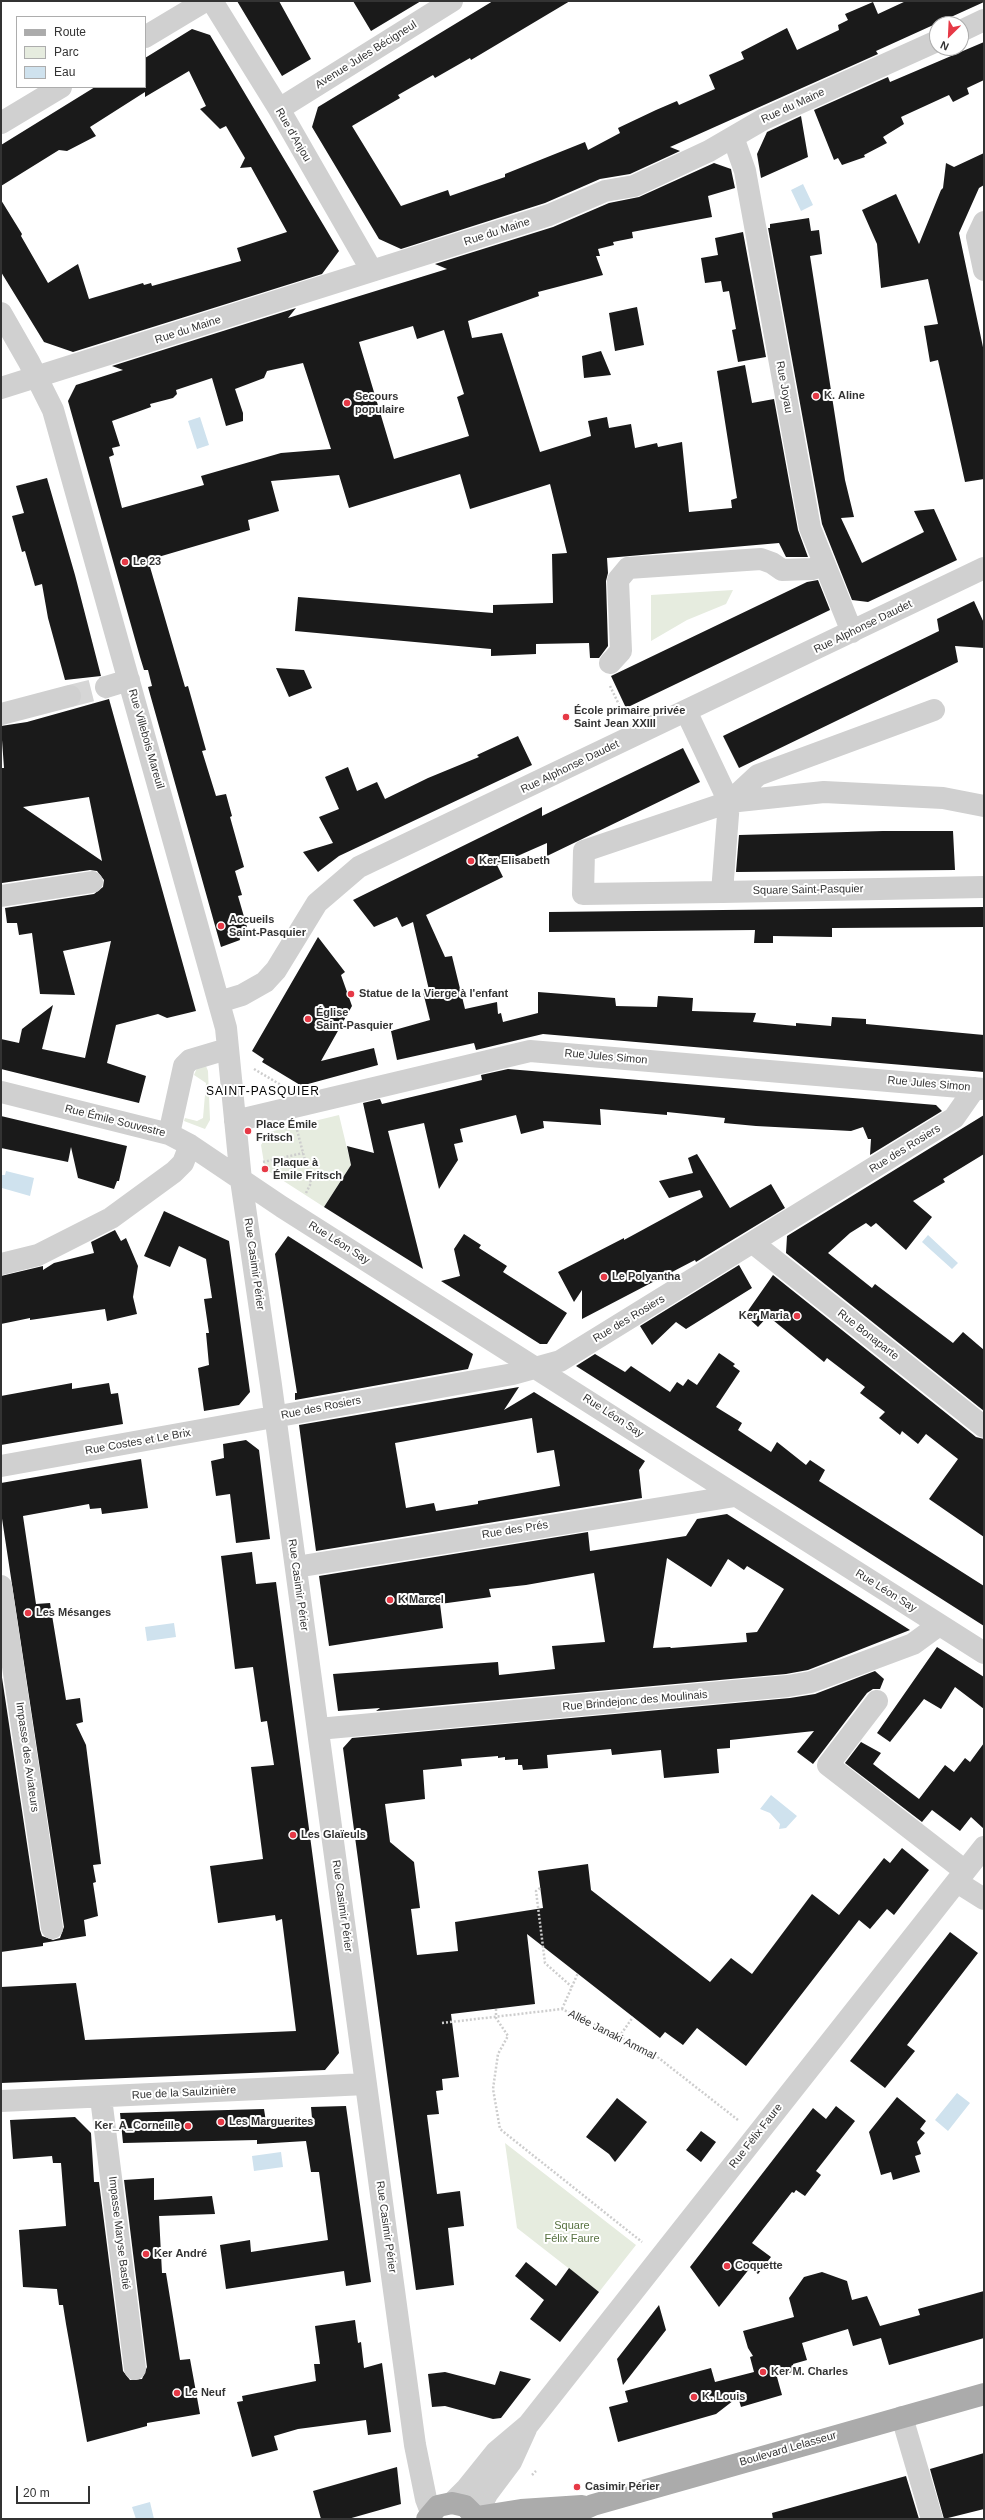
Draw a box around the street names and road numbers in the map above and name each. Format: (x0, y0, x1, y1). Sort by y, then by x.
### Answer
street label: Avenue Jules Bécigneul (313, 18, 419, 92)
street label: Rue du Maine (759, 86, 827, 126)
street label: Rue d'Anjou (272, 106, 314, 164)
street label: Rue du Maine (462, 215, 532, 249)
street label: Rue du Maine (153, 313, 223, 347)
street label: Rue Joyau (773, 360, 795, 414)
street label: Rue Alphonse Daudet (812, 597, 914, 657)
street label: Rue Villebois Mareuil (125, 688, 167, 790)
street label: Rue Alphonse Daudet (519, 737, 621, 797)
street label: Square Saint-Pasquier (753, 882, 863, 898)
street label: Rue Jules Simon (564, 1047, 648, 1067)
street label: Rue Jules Simon (887, 1074, 971, 1094)
street label: Rue Émile Souvestre (63, 1102, 167, 1140)
street label: Rue des Rosiers (867, 1122, 943, 1176)
street label: Rue Casimir Périer (241, 1217, 267, 1311)
street label: Rue Léon Say (306, 1219, 372, 1267)
street label: Rue des Rosiers (591, 1292, 667, 1346)
street label: Rue Bonaparte (835, 1307, 901, 1363)
street label: Rue Léon Say (580, 1391, 646, 1441)
street label: Rue des Rosiers (280, 1394, 362, 1422)
street label: Rue Costes et Le Brix (84, 1426, 192, 1458)
street label: Rue des Prés (481, 1518, 549, 1542)
street label: Rue Casimir Périer (285, 1538, 311, 1632)
street label: Rue Léon Say (853, 1567, 919, 1615)
street label: Rue Brindejonc des Moulinais (562, 1688, 708, 1714)
street label: Impasse des Aviateurs (13, 1701, 41, 1813)
street label: Rue Casimir Périer (329, 1859, 355, 1953)
street label: Allée Janaki Ammal (566, 2007, 658, 2063)
street label: Rue de la Saulzinière (131, 2084, 237, 2102)
street label: Rue Félix Faure (727, 2101, 785, 2171)
street label: Impasse Maryse Bastié (105, 2175, 133, 2291)
street label: Rue Casimir Périer (373, 2180, 399, 2274)
street label: Boulevard Lelasseur (738, 2429, 838, 2469)

